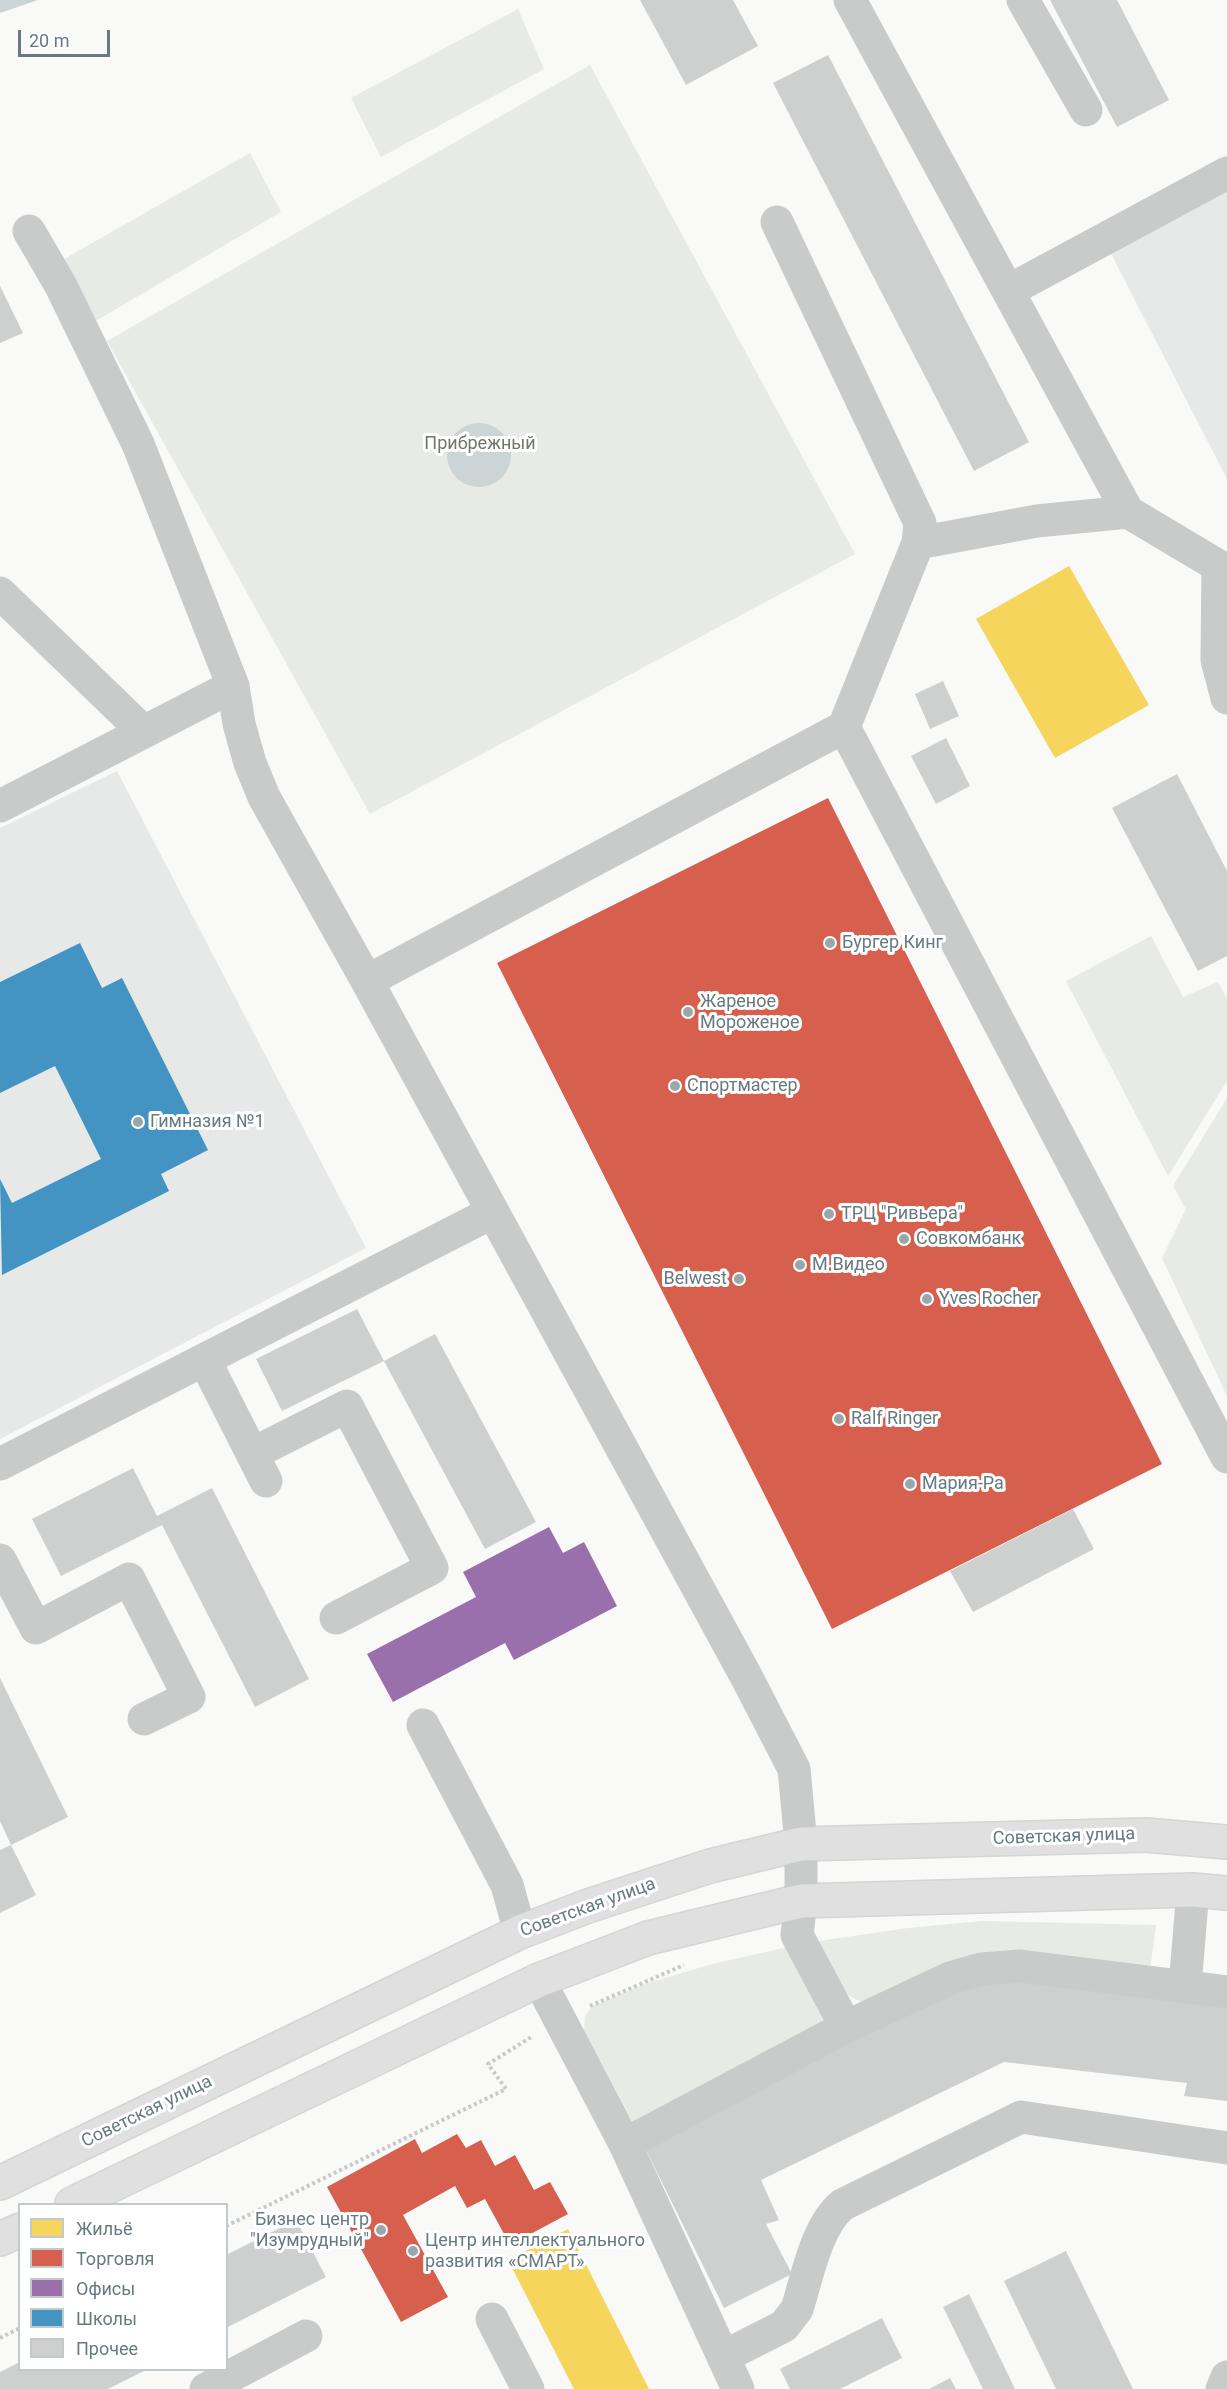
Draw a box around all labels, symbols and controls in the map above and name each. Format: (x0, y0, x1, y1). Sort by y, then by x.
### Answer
scale bar (21, 18, 112, 56)
text: 20 m (29, 30, 69, 51)
park label: Прибрежный (424, 433, 536, 455)
place label: Бургер Кинг (842, 932, 943, 954)
marker: Бургер Кинг (823, 936, 837, 950)
place label: Жареное Мороженое (700, 991, 800, 1034)
marker: Жареное Мороженое (681, 1005, 695, 1019)
place label: Спортмастер (687, 1075, 798, 1097)
marker: Спортмастер (668, 1079, 682, 1093)
place label: Гимназия №1 (150, 1111, 265, 1133)
marker: Гимназия №1 (131, 1115, 145, 1129)
place label: ТРЦ "Ривьера" (841, 1203, 963, 1225)
marker: ТРЦ "Ривьера" (822, 1207, 836, 1221)
place label: Совкомбанк (916, 1228, 1021, 1250)
marker: Совкомбанк (897, 1232, 911, 1246)
place label: М.Видео (812, 1254, 885, 1276)
marker: М.Видео (793, 1258, 807, 1272)
place label: Belwest (664, 1268, 727, 1290)
marker: Belwest (732, 1272, 746, 1286)
place label: Yves Rocher (939, 1288, 1038, 1310)
marker: Yves Rocher (920, 1292, 934, 1306)
place label: Ralf Ringer (851, 1408, 938, 1430)
marker: Ralf Ringer (832, 1412, 846, 1426)
place label: Мария-Ра (922, 1473, 1004, 1495)
marker: Мария-Ра (903, 1477, 917, 1491)
street label: Советская улица (992, 1824, 1136, 1850)
street label: Советская улица (517, 1874, 659, 1942)
street label: Советская улица (78, 2071, 216, 2153)
legend (18, 2203, 228, 2371)
place label: Бизнес центр "Изумрудный" (250, 2209, 369, 2252)
text: Жильё (76, 2218, 132, 2239)
marker: Бизнес центр "Изумрудный" (374, 2223, 388, 2237)
place label: Центр интеллектуального развития «СМАРТ» (425, 2230, 645, 2272)
marker: Центр интеллектуального развития «СМАРТ» (406, 2244, 420, 2258)
text: Торговля (76, 2248, 154, 2269)
text: Офисы (76, 2278, 135, 2299)
text: Школы (76, 2308, 137, 2329)
text: Прочее (76, 2338, 138, 2359)

